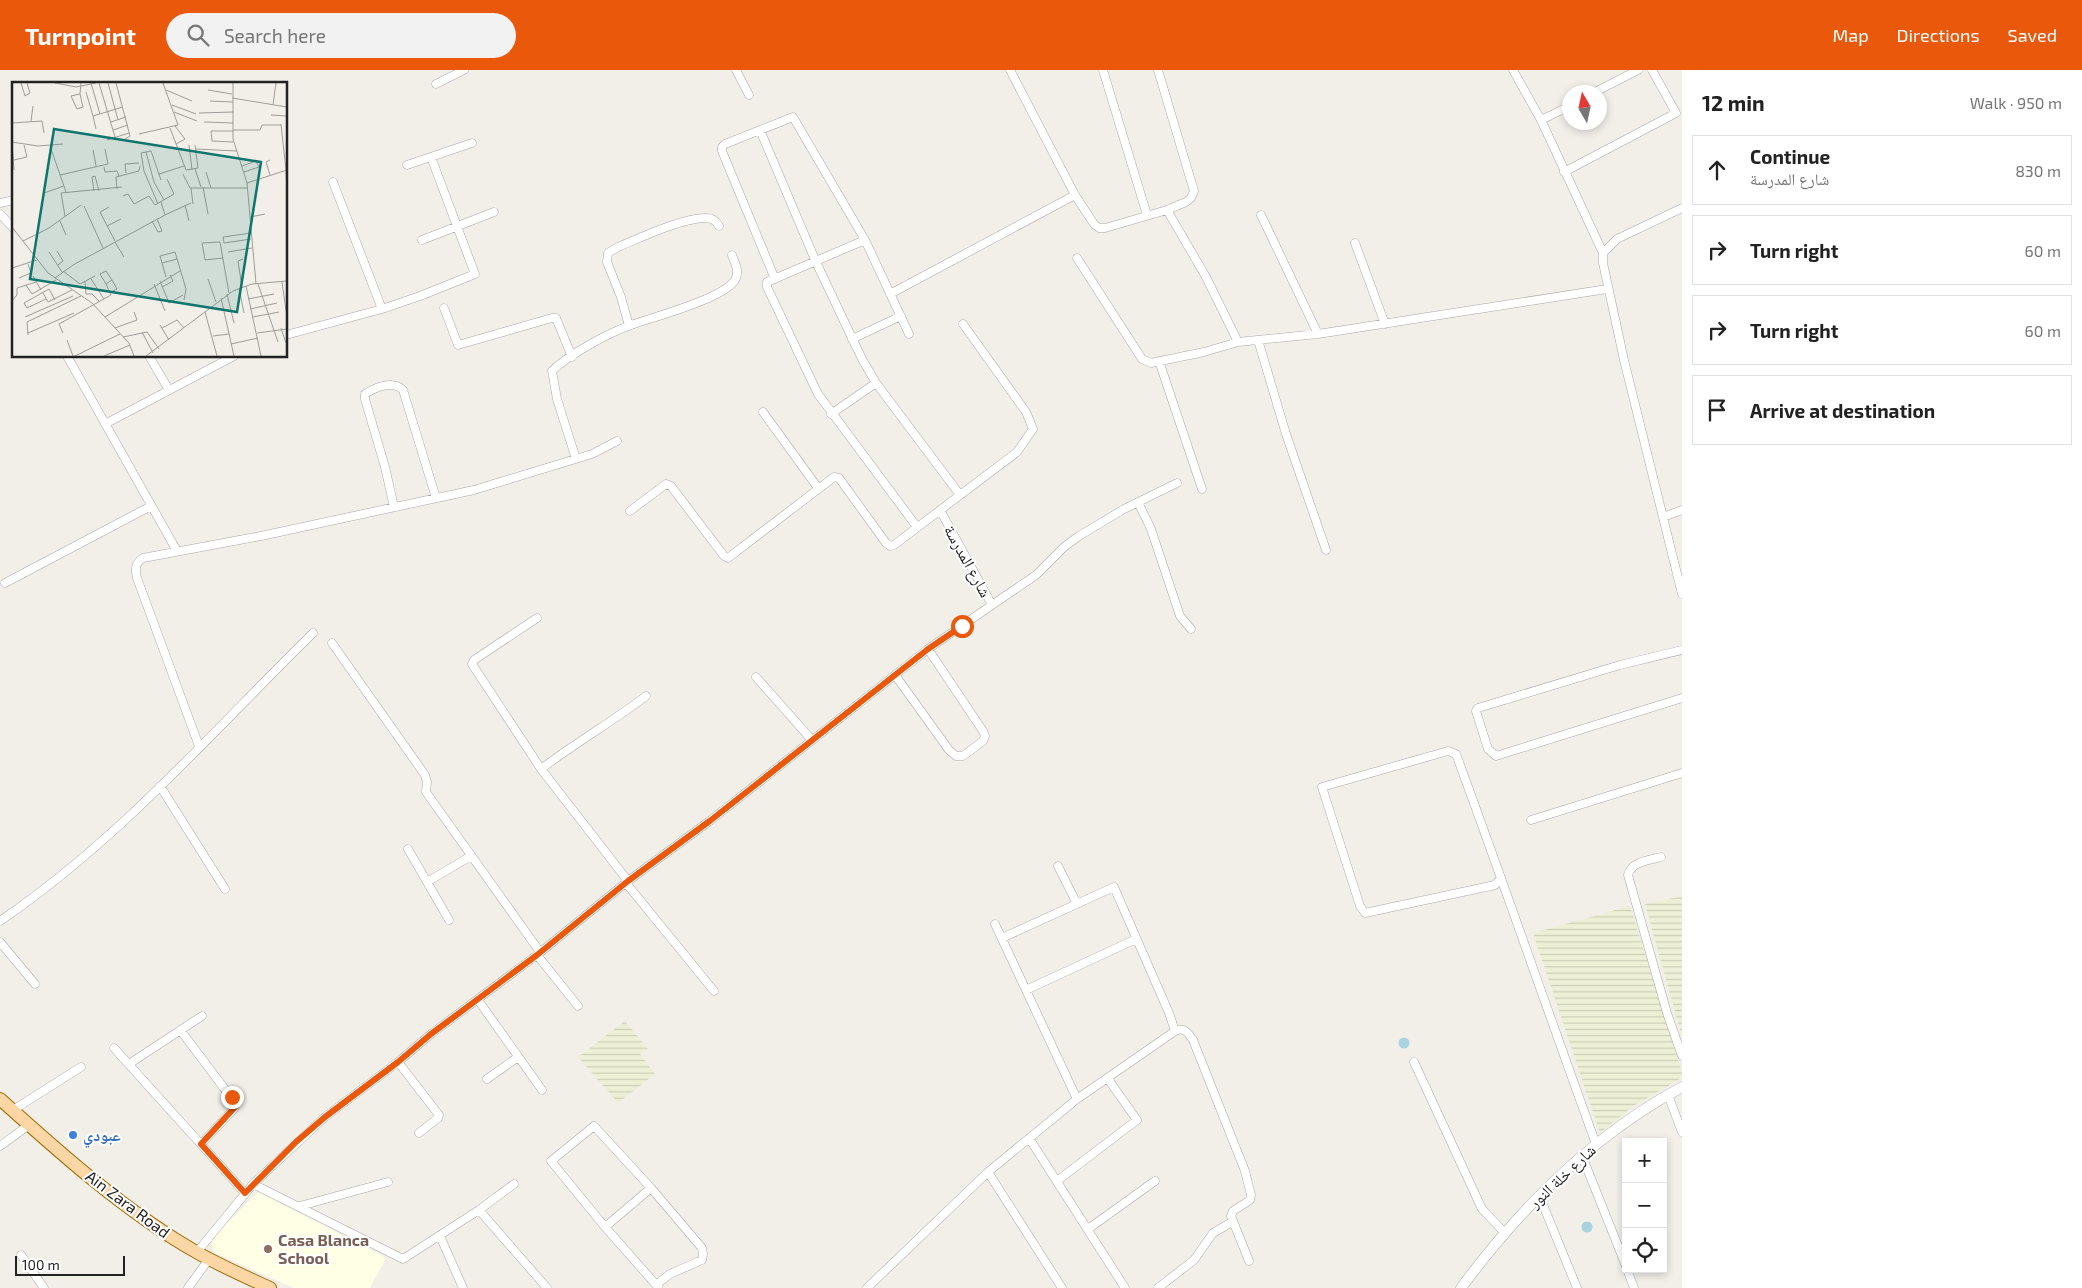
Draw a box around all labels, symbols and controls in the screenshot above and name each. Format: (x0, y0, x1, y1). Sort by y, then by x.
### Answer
search box (166, 13, 516, 58)
text: Turnpoint (25, 21, 136, 50)
icon: search (184, 21, 212, 49)
text: Search here (224, 24, 326, 47)
text: Map (1832, 24, 1869, 46)
text: Directions (1897, 24, 1980, 46)
text: Saved (2008, 24, 2057, 46)
inset map (12, 82, 288, 358)
north arrow (1562, 85, 1607, 130)
text: 12 min (1702, 90, 1765, 115)
text: Walk · 950 m (1970, 93, 2062, 112)
text: Continue (1750, 145, 1830, 168)
icon: ahead (1703, 156, 1731, 184)
text: 830 m (2015, 161, 2061, 180)
text: شارع المدرسة (1750, 169, 1829, 188)
icon: right (1703, 236, 1731, 264)
text: Turn right (1750, 239, 1838, 262)
text: 60 m (2025, 241, 2061, 260)
icon: right (1703, 316, 1731, 344)
text: Turn right (1750, 319, 1838, 342)
text: 60 m (2025, 321, 2061, 340)
icon: arrive (1703, 396, 1731, 424)
text: Arrive at destination (1750, 399, 1935, 422)
street label: شارع المدرسة (939, 521, 996, 601)
route start (951, 615, 974, 638)
route end (221, 1086, 244, 1109)
place label: عبودي (83, 1125, 121, 1148)
marker: عبودي (67, 1129, 79, 1141)
map controls (1622, 1138, 1667, 1273)
button: + (1622, 1138, 1667, 1183)
street label: شارع خلة النور (1524, 1140, 1600, 1214)
street label: Ain Zara Road (83, 1166, 174, 1241)
button: − (1622, 1183, 1667, 1228)
button: locate (1622, 1228, 1667, 1273)
place label: Casa Blanca School (278, 1230, 369, 1267)
marker: Casa Blanca School (262, 1243, 274, 1255)
scale bar (15, 1253, 125, 1276)
text: 100 m (22, 1256, 60, 1273)

